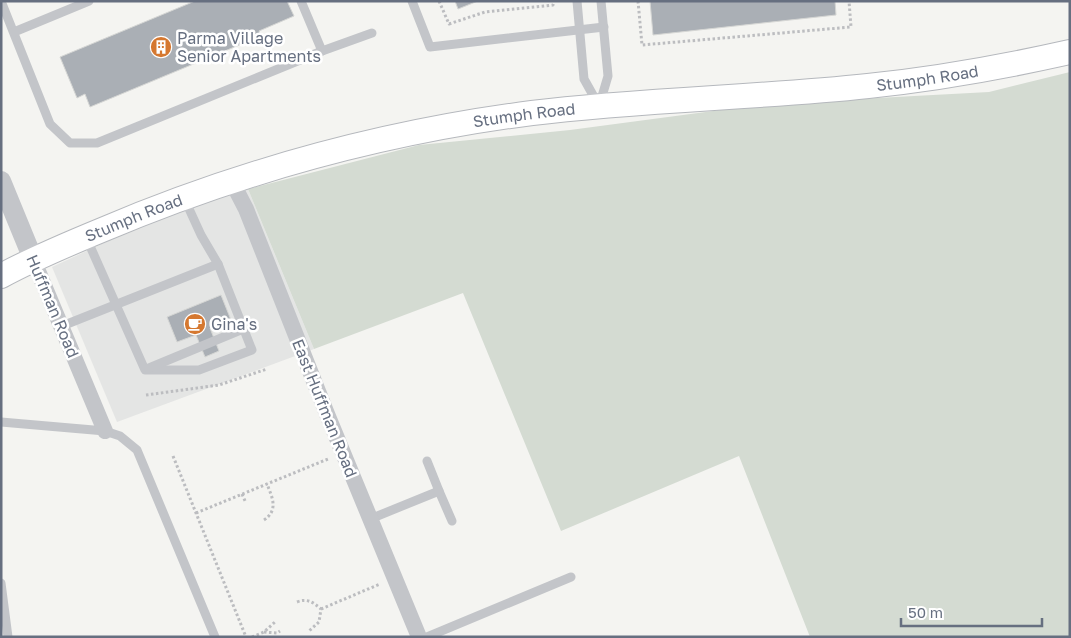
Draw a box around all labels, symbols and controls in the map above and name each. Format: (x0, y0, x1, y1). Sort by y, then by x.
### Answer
place label: Parma Village Senior Apartments (177, 28, 321, 66)
building icon: Parma Village Senior Apartments (149, 35, 173, 59)
street label: Stumph Road (875, 61, 980, 95)
street label: Stumph Road (471, 98, 576, 132)
street label: Stumph Road (82, 189, 185, 246)
street label: Huffman Road (22, 252, 84, 360)
cafe icon: Gina's (183, 312, 207, 336)
place label: Gina's (211, 314, 257, 334)
street label: East Huffman Road (288, 336, 362, 480)
scale bar (901, 596, 1042, 628)
text: 50 m (908, 603, 943, 621)

